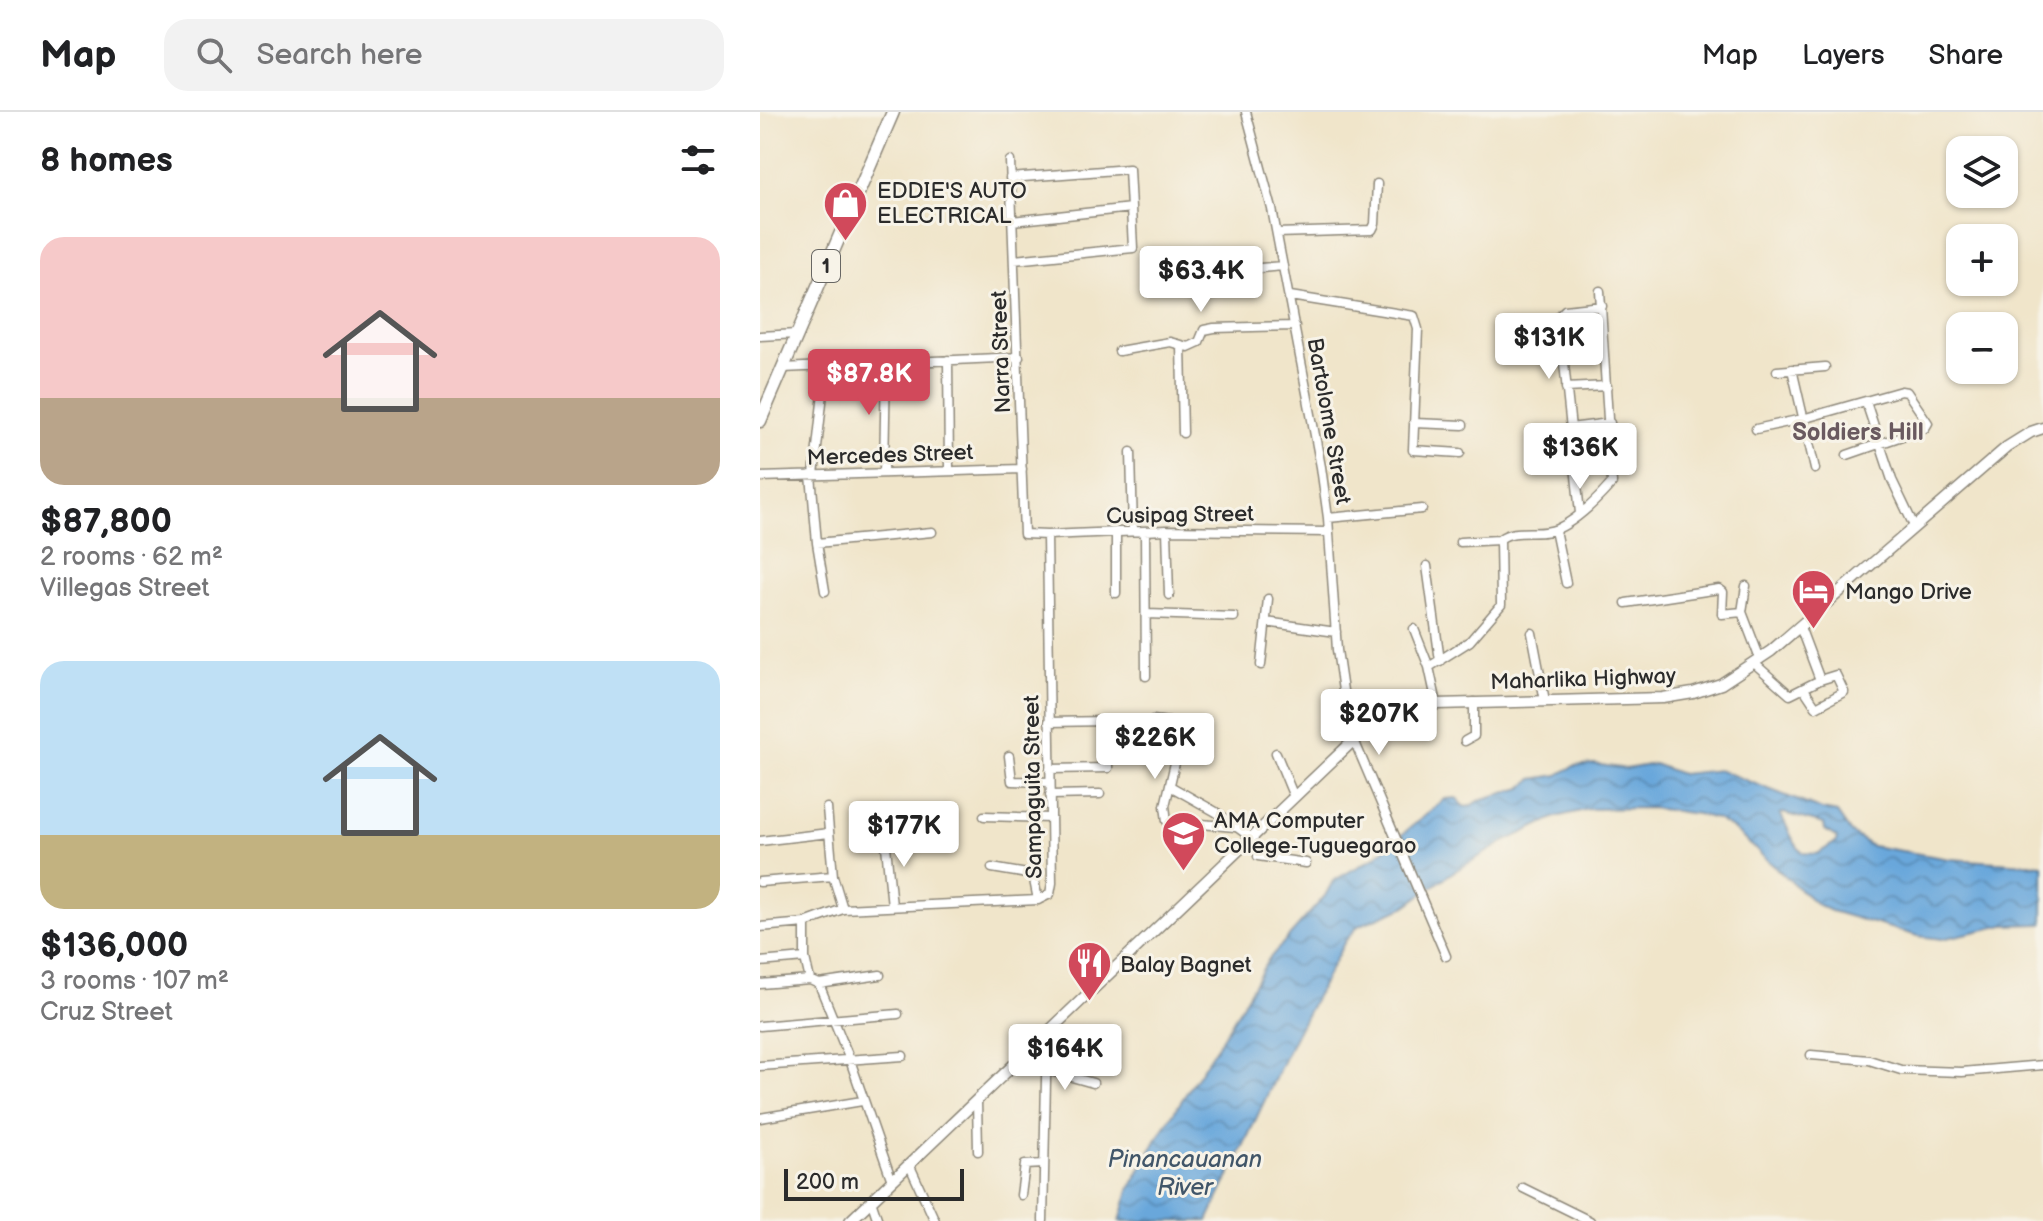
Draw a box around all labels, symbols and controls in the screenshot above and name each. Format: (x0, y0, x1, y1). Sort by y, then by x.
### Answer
search box (164, 19, 724, 91)
text: Map (40, 33, 116, 78)
icon: search (192, 33, 236, 77)
text: Search here (256, 37, 423, 73)
text: Map (1702, 39, 1758, 72)
text: Layers (1802, 39, 1885, 72)
text: Share (1929, 39, 2003, 72)
map controls (1946, 136, 2018, 384)
button: layers (1946, 136, 2018, 208)
icon: filters (676, 138, 720, 182)
text: 8 homes (40, 140, 173, 181)
place label: EDDIE'S AUTO ELECTRICAL (877, 178, 1027, 230)
shop icon: EDDIE'S AUTO ELECTRICAL (822, 179, 870, 242)
button: + (1946, 224, 2018, 296)
pin: $63.4K (1136, 246, 1266, 314)
road number: 1 (812, 250, 840, 282)
text: $63.4K (1158, 256, 1244, 287)
icon: home (308, 289, 452, 433)
street label: Narra Street (986, 290, 1017, 414)
button: − (1946, 312, 2018, 384)
pin: $131K (1493, 313, 1605, 381)
text: $131K (1513, 323, 1585, 354)
street label: Bartolome Street (1301, 336, 1357, 507)
pin: $87.8K (804, 349, 934, 417)
text: $87.8K (826, 359, 912, 390)
district label: Soldiers Hill (1792, 418, 1924, 447)
pin: $136K (1524, 423, 1636, 491)
text: $136K (1542, 433, 1618, 464)
street label: Mercedes Street (806, 439, 974, 472)
text: $87,800 (40, 501, 172, 542)
street label: Cusipag Street (1106, 501, 1254, 530)
text: 2 rooms · 62 m² (40, 542, 223, 573)
hotel icon: Mango Drive (1790, 567, 1838, 630)
text: Villegas Street (40, 573, 210, 604)
place label: Mango Drive (1845, 579, 1972, 606)
street label: Maharlika Highway (1490, 663, 1676, 696)
pin: $207K (1323, 689, 1435, 757)
street label: Sampaguita Street (1018, 695, 1049, 879)
text: $207K (1339, 699, 1419, 730)
icon: home (308, 713, 452, 857)
pin: $226K (1099, 713, 1211, 781)
text: $226K (1114, 723, 1196, 754)
pin: $177K (848, 801, 960, 869)
place label: AMA Computer College-Tuguegarao (1214, 808, 1416, 860)
school or university icon: AMA Computer College-Tuguegarao (1159, 809, 1207, 872)
text: $177K (867, 811, 941, 842)
text: $136,000 (40, 925, 188, 966)
restaurant icon: Balay Bagnet (1065, 940, 1113, 1003)
place label: Balay Bagnet (1120, 952, 1252, 979)
text: 3 rooms · 107 m² (40, 966, 229, 997)
text: Cruz Street (40, 997, 173, 1028)
pin: $164K (1009, 1024, 1121, 1092)
text: $164K (1027, 1034, 1103, 1065)
water label: Pinancauanan River (1108, 1145, 1262, 1202)
scale bar (784, 1165, 964, 1201)
text: 200 m (796, 1169, 859, 1196)

